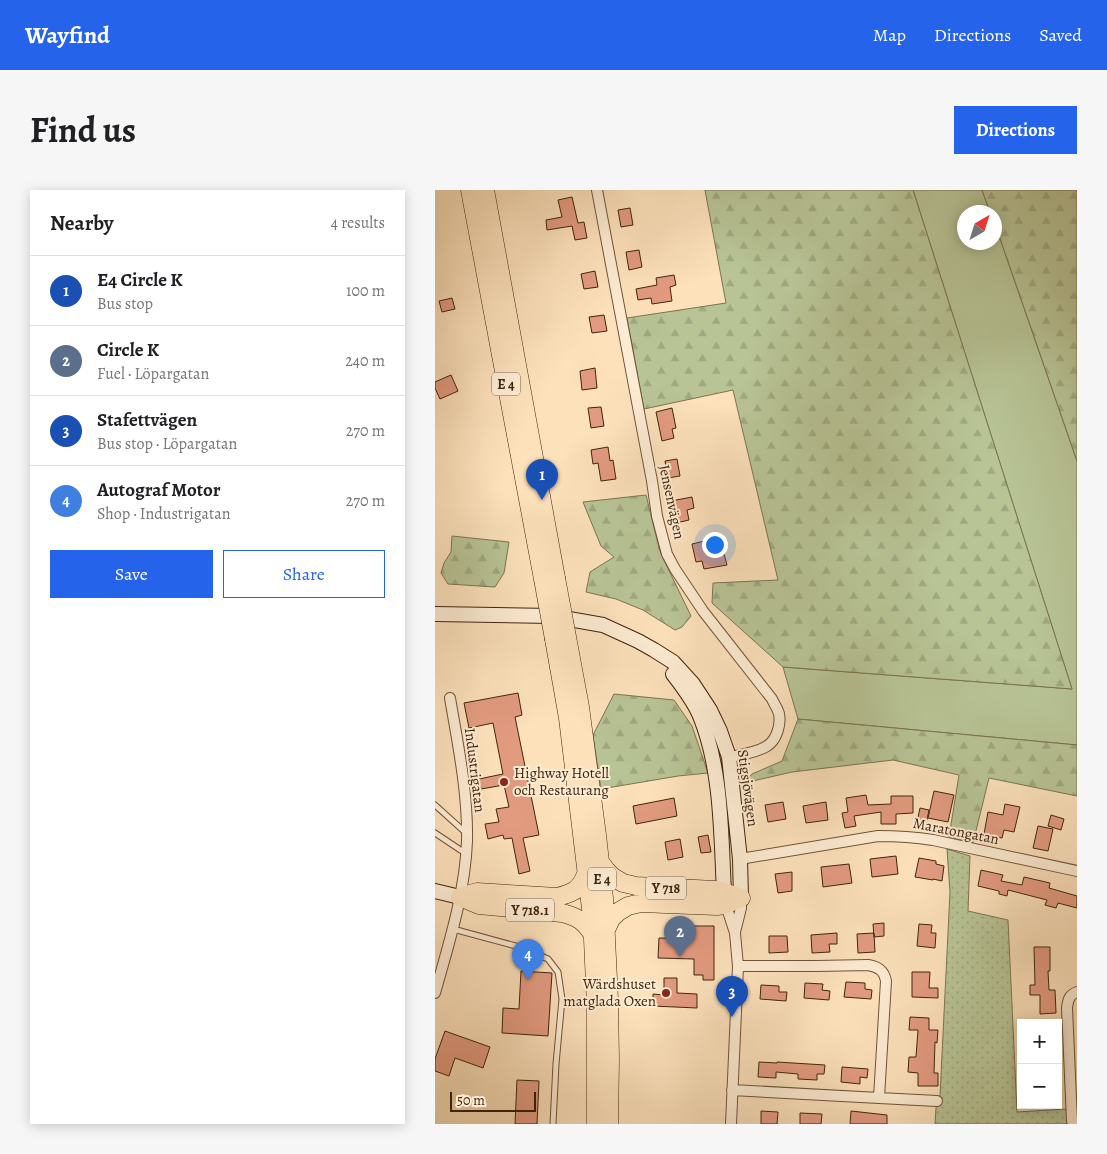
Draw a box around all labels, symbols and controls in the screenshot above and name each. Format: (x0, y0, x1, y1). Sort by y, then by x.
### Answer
text: Wayfind (25, 19, 110, 51)
text: Map (873, 23, 906, 47)
text: Directions (934, 23, 1011, 47)
text: Saved (1039, 23, 1082, 47)
text: Find us (30, 106, 136, 154)
button: Directions (954, 106, 1077, 154)
north arrow (957, 205, 1002, 250)
text: Nearby (50, 209, 113, 237)
text: 4 results (331, 212, 385, 234)
text: E4 Circle K (97, 267, 183, 293)
text: 1 (63, 280, 69, 302)
text: 100 m (346, 280, 385, 302)
text: Bus stop (97, 293, 153, 315)
text: Circle K (97, 337, 159, 363)
text: 2 (62, 350, 70, 372)
text: 240 m (345, 350, 385, 372)
text: Fuel · Löpargatan (97, 363, 209, 385)
road number: E 4 (492, 372, 520, 395)
text: Stafettvägen (97, 407, 197, 433)
text: 3 (63, 420, 69, 442)
text: 270 m (346, 420, 385, 442)
text: Bus stop · Löpargatan (97, 433, 237, 455)
pin: 1 (526, 459, 558, 500)
street label: Jensenvägen (654, 463, 690, 541)
text: Autograf Motor (97, 477, 221, 503)
text: 4 (62, 490, 70, 512)
text: 270 m (346, 490, 385, 512)
text: Shop · Industrigatan (97, 503, 231, 525)
your location (702, 532, 728, 558)
button: Save (50, 550, 213, 598)
button: Share (223, 550, 385, 598)
street label: Industrigatan (460, 727, 490, 813)
street label: Stigsjövägen (733, 748, 763, 828)
place label: Highway Hotell och Restaurang (514, 763, 609, 800)
marker: Highway Hotell och Restaurang (498, 776, 510, 788)
street label: Maratongatan (911, 813, 1001, 849)
road number: E 4 (588, 868, 616, 891)
road number: Y 718 (646, 876, 686, 900)
road number: Y 718.1 (506, 898, 554, 922)
pin: 2 (664, 916, 696, 957)
pin: 4 (512, 939, 544, 980)
place label: Wärdshuset matglada Oxen (563, 974, 656, 1011)
pin: 3 (716, 976, 748, 1017)
marker: Wärdshuset matglada Oxen (660, 987, 672, 999)
map controls (1017, 1019, 1062, 1109)
button: + (1017, 1019, 1062, 1064)
button: − (1017, 1064, 1062, 1109)
scale bar (450, 1089, 536, 1112)
text: 50 m (457, 1091, 485, 1110)

